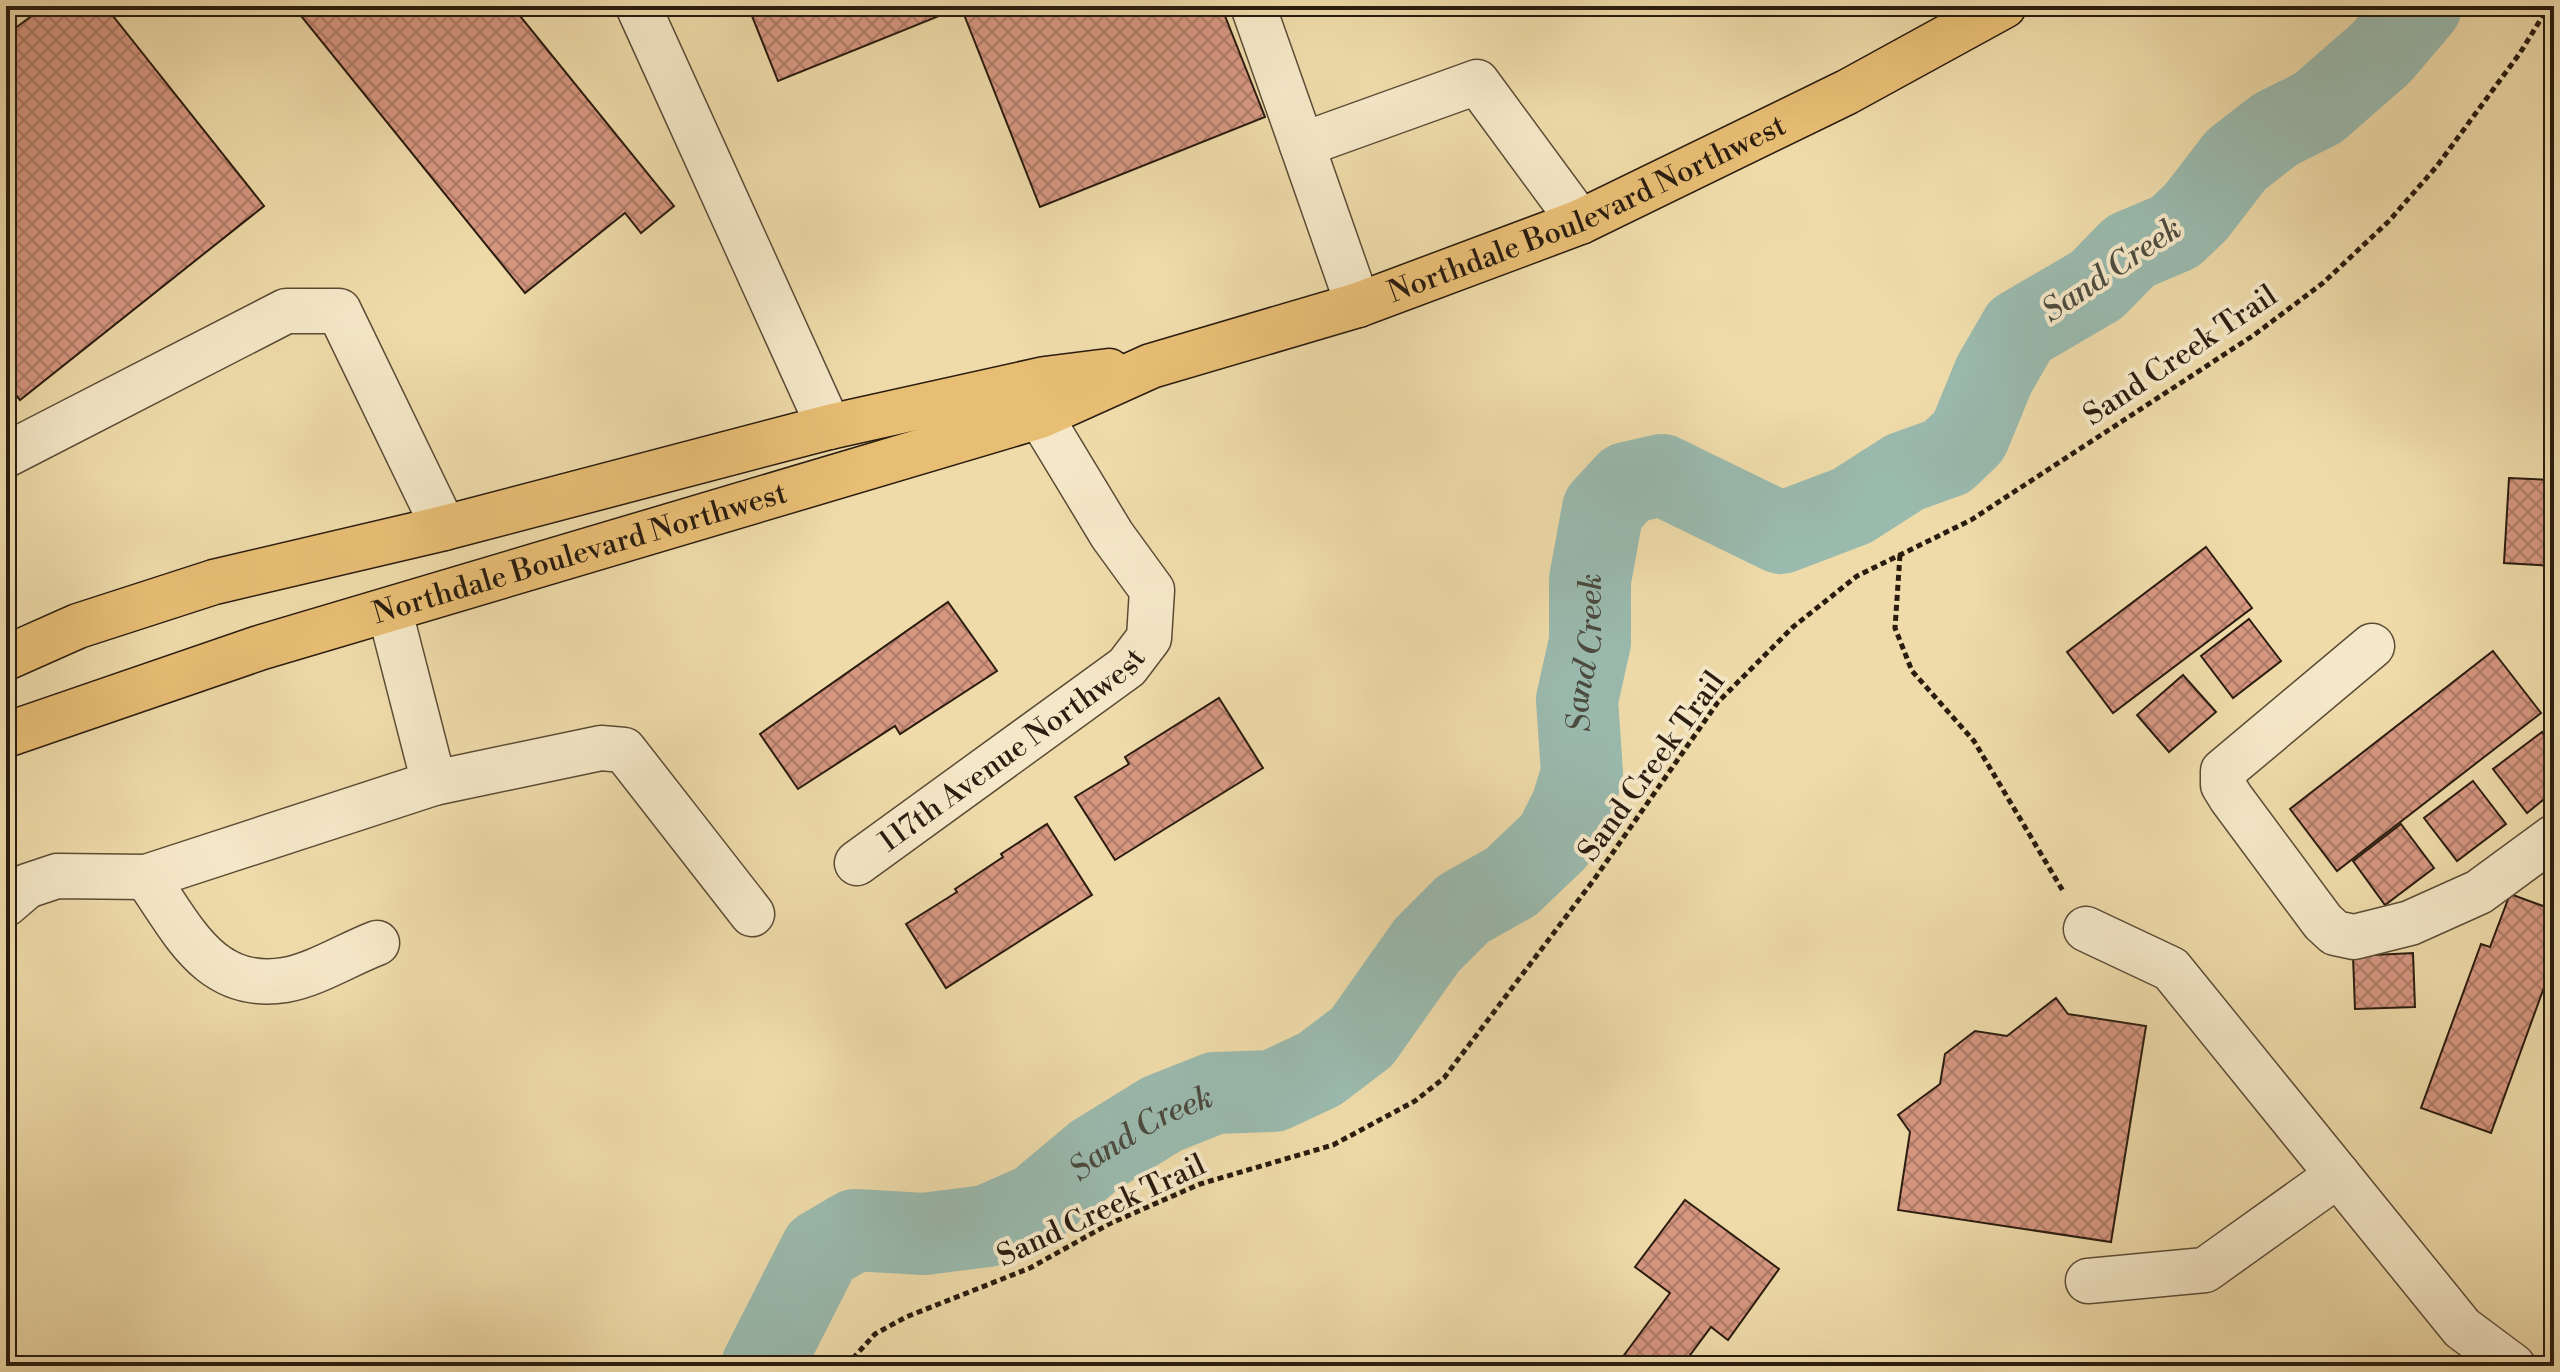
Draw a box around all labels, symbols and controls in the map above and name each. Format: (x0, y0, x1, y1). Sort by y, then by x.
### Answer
street label: Northdale Boulevard Northwest (1383, 107, 1792, 312)
water label: Sand Creek (2034, 208, 2189, 331)
street label: Sand Creek Trail (2076, 277, 2285, 435)
street label: Northdale Boulevard Northwest (368, 474, 792, 633)
water label: Sand Creek (1558, 573, 1613, 733)
street label: 117th Avenue Northwest (872, 641, 1155, 861)
street label: Sand Creek Trail (1570, 664, 1734, 869)
water label: Sand Creek (1061, 1077, 1219, 1190)
street label: Sand Creek Trail (991, 1146, 1212, 1276)

